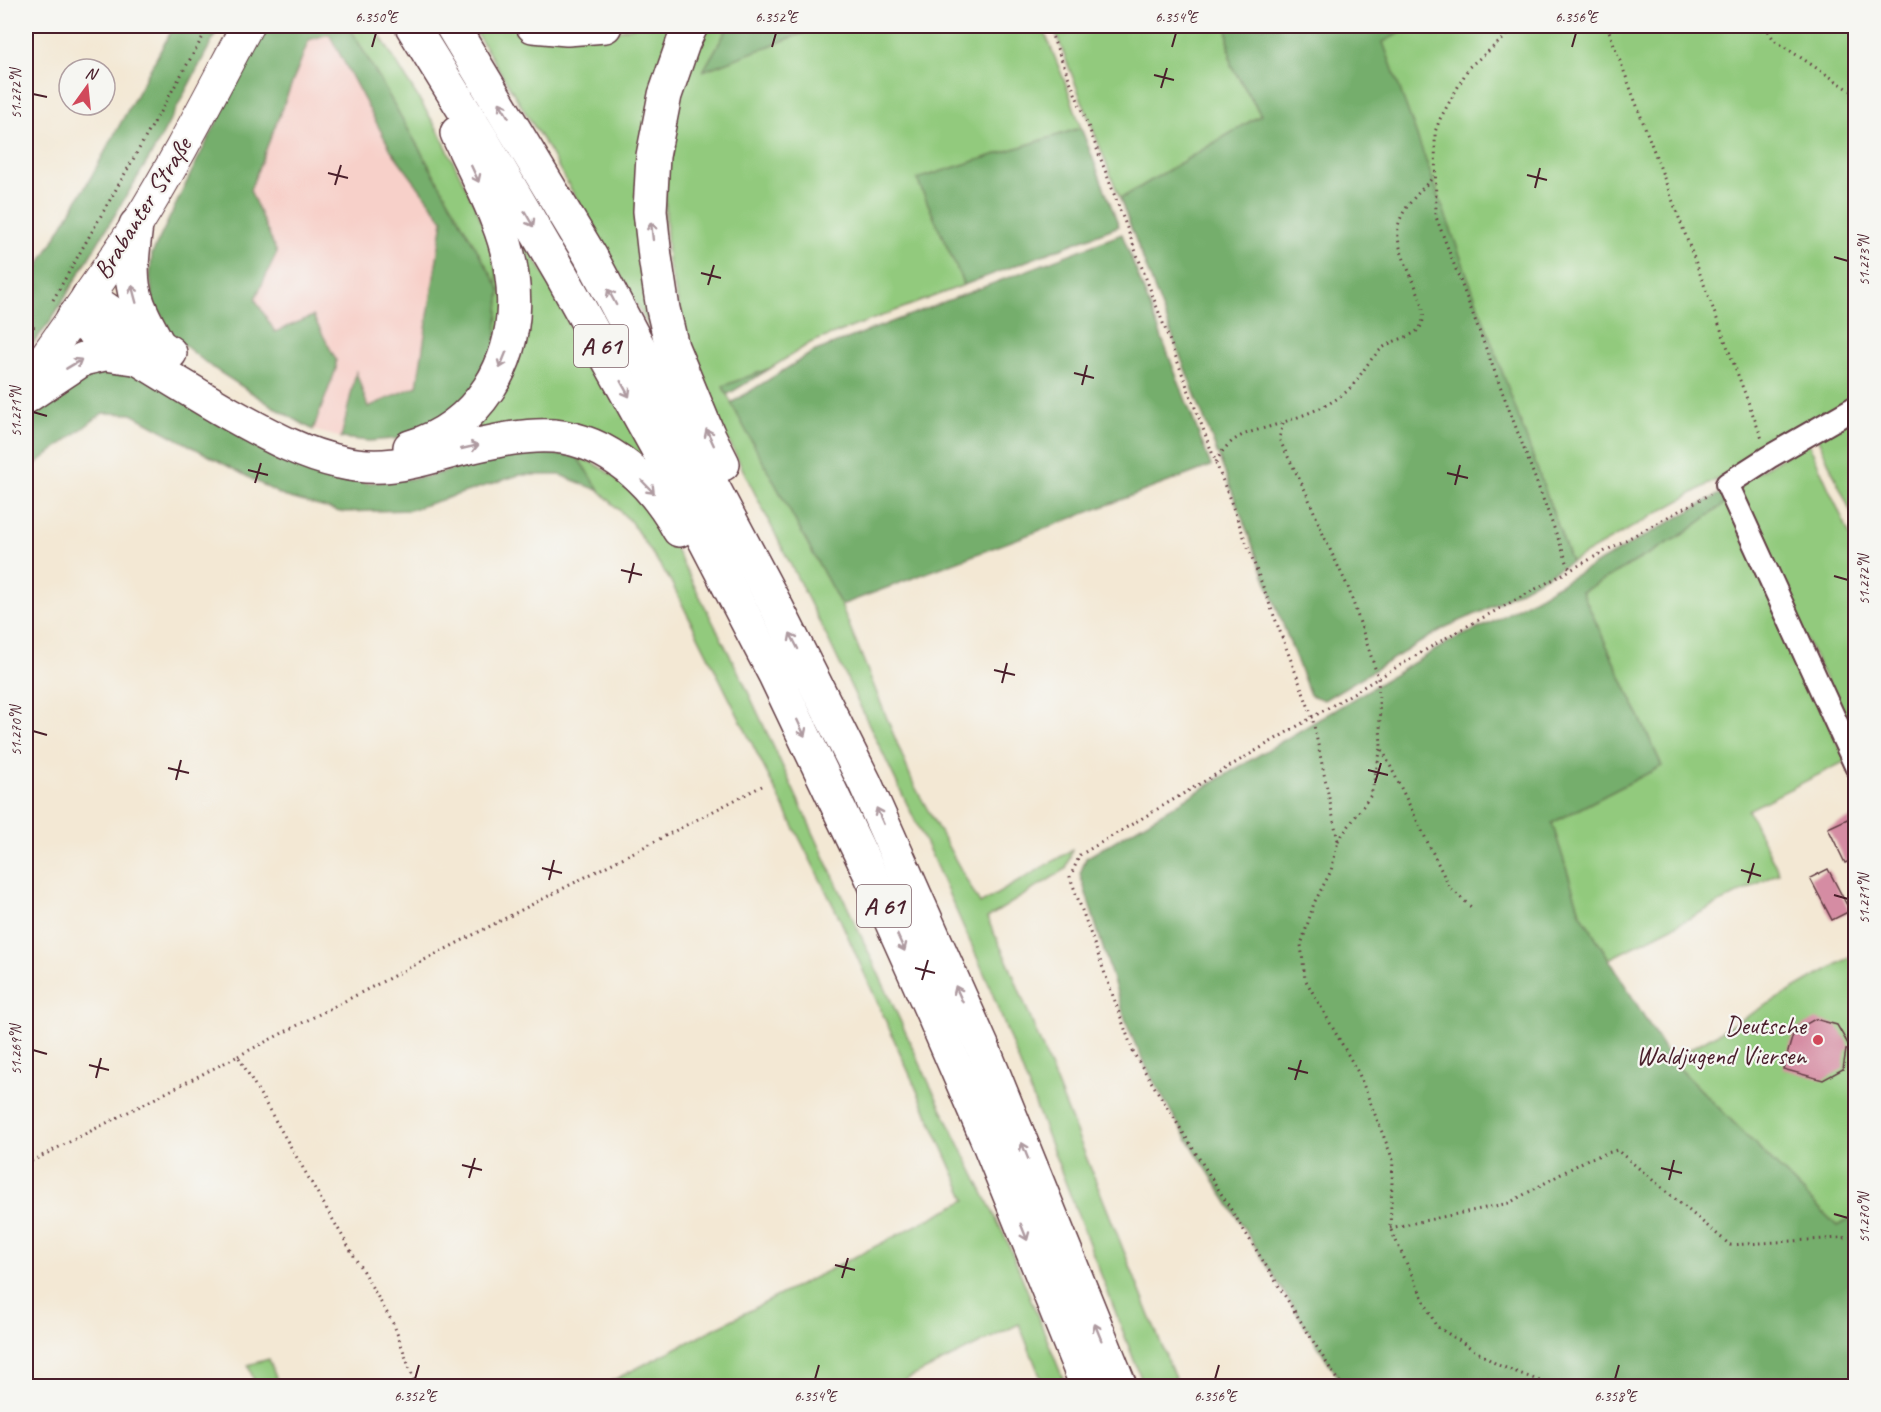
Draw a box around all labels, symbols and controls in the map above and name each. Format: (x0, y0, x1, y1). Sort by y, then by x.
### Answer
text: 6.350°E (355, 8, 399, 27)
text: 6.352°E (755, 8, 799, 27)
text: 6.354°E (1155, 8, 1199, 27)
text: 6.356°E (1555, 8, 1599, 27)
north arrow (57, 57, 117, 117)
text: N (83, 63, 101, 85)
text: 51.272°N (7, 66, 26, 119)
one-way arrow (497, 102, 509, 119)
street label: Brabanter Straße (86, 129, 200, 285)
one-way arrow (470, 164, 482, 182)
one-way arrow (523, 210, 535, 227)
one-way arrow (646, 221, 657, 241)
text: 51.273°N (1855, 233, 1874, 286)
one-way arrow (128, 285, 140, 304)
one-way arrow (606, 289, 618, 306)
road number: A 61 (574, 325, 628, 367)
one-way arrow (497, 350, 508, 369)
one-way arrow (65, 358, 82, 370)
one-way arrow (619, 380, 631, 397)
text: 51.271°N (7, 384, 26, 437)
one-way arrow (704, 429, 716, 447)
one-way arrow (460, 441, 479, 453)
one-way arrow (641, 479, 655, 494)
text: 51.272°N (1855, 552, 1874, 605)
one-way arrow (788, 633, 799, 651)
text: 51.270°N (7, 703, 26, 756)
one-way arrow (795, 718, 807, 736)
one-way arrow (874, 808, 885, 826)
text: 51.271°N (1855, 871, 1874, 924)
road number: A 61 (857, 885, 911, 927)
one-way arrow (896, 933, 907, 951)
one-way arrow (953, 986, 965, 1004)
place label: Deutsche Waldjugend Viersen (1636, 1009, 1808, 1072)
text: 51.269°N (7, 1022, 26, 1075)
marker: Deutsche Waldjugend Viersen (1811, 1033, 1825, 1047)
one-way arrow (1019, 1143, 1030, 1161)
text: 51.270°N (1855, 1190, 1874, 1243)
one-way arrow (1019, 1222, 1030, 1241)
one-way arrow (1092, 1324, 1103, 1342)
text: 6.352°E (394, 1387, 438, 1406)
text: 6.354°E (794, 1387, 838, 1406)
text: 6.356°E (1194, 1387, 1238, 1406)
text: 6.358°E (1594, 1387, 1638, 1406)

